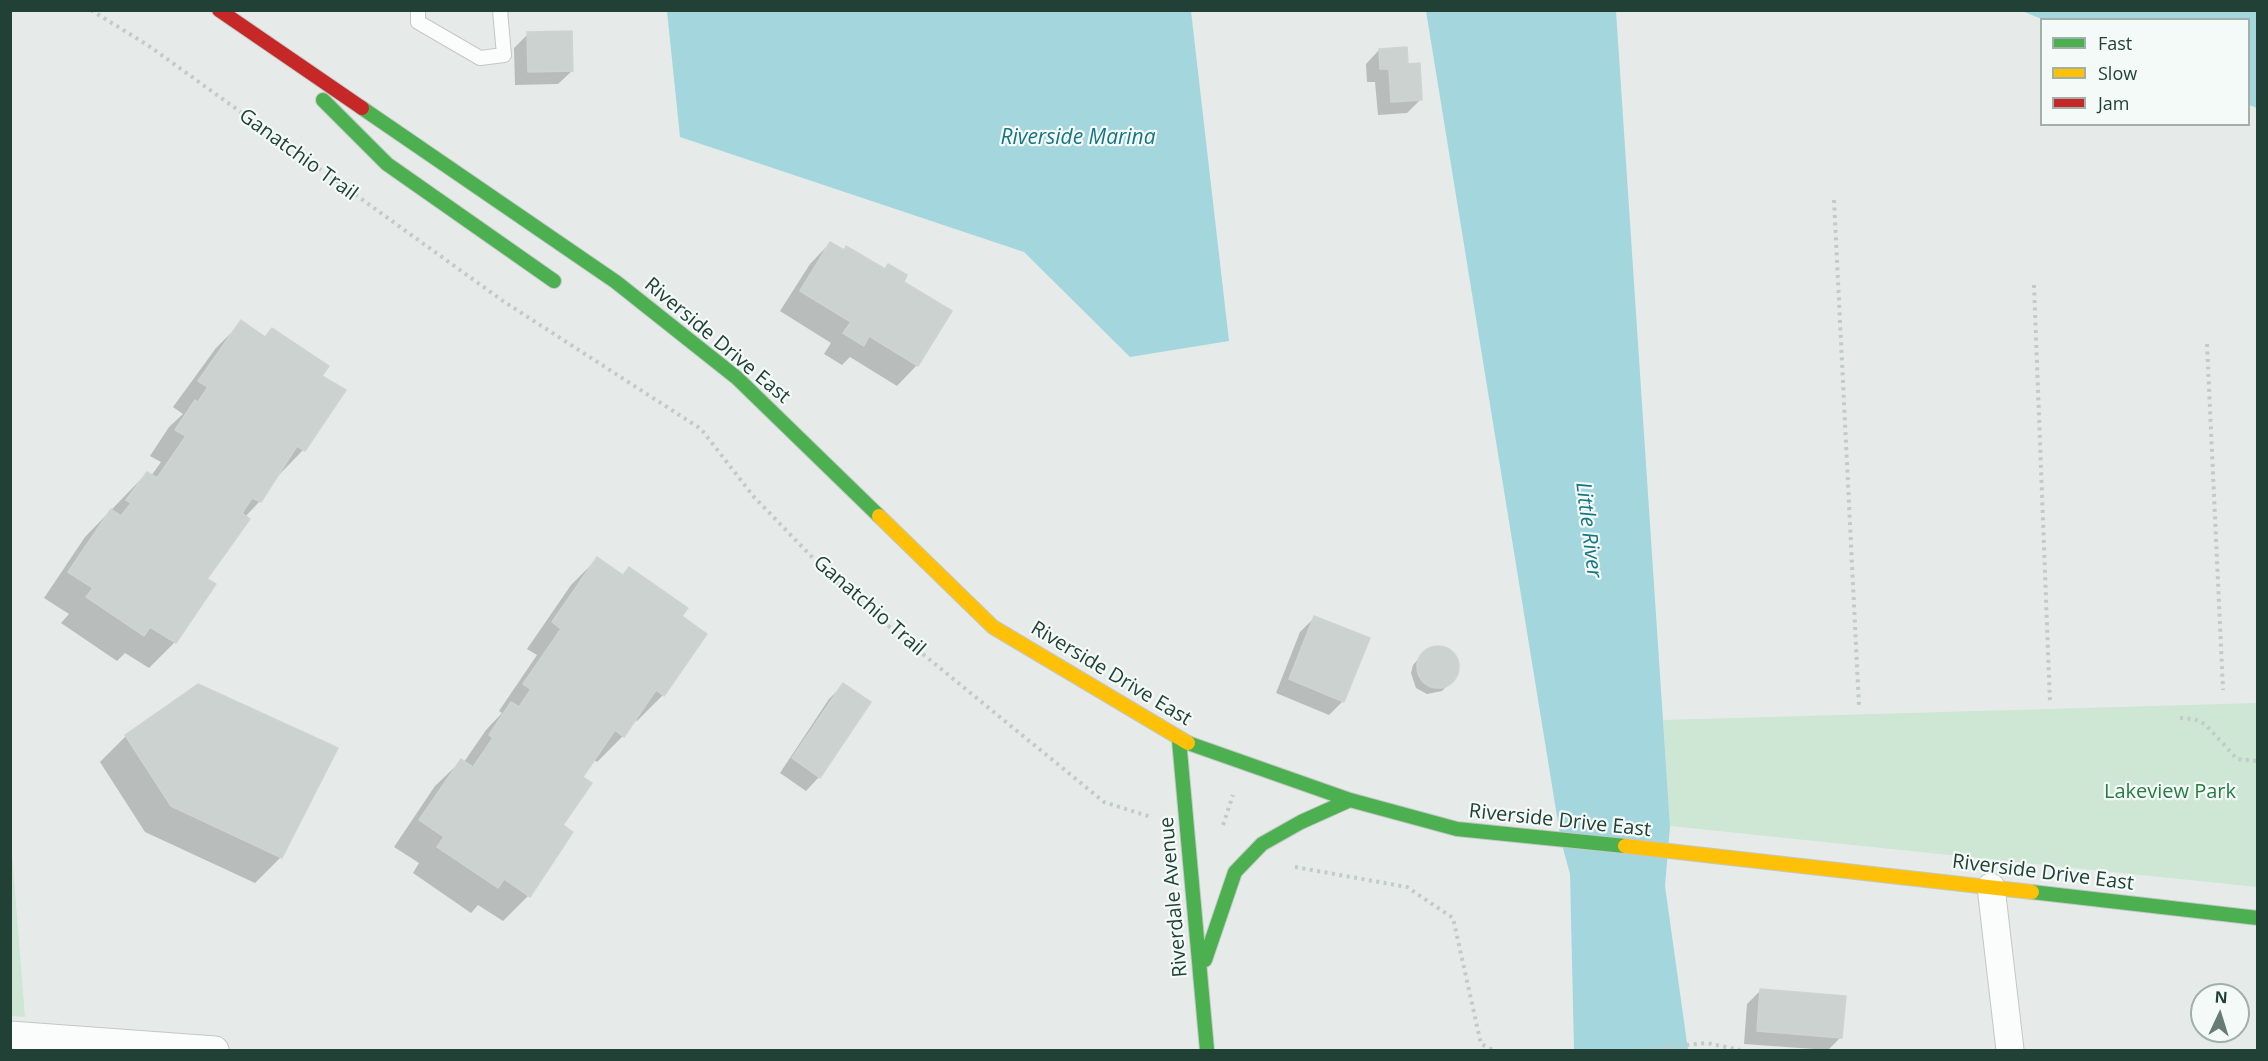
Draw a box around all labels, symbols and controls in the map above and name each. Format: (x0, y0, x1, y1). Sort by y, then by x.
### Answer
legend (2040, 18, 2250, 126)
text: Fast (2098, 31, 2132, 55)
text: Slow (2098, 61, 2137, 85)
text: Jam (2098, 91, 2130, 115)
street label: Ganatchio Trail (234, 104, 362, 206)
water label: Riverside Marina (1000, 125, 1156, 151)
street label: Riverside Drive East (639, 273, 795, 409)
water label: Little River (1570, 481, 1606, 579)
street label: Ganatchio Trail (808, 551, 930, 661)
street label: Riverside Drive East (1026, 617, 1196, 731)
park label: Lakeview Park (2104, 780, 2236, 804)
street label: Riverside Drive East (1468, 799, 1652, 843)
street label: Riverdale Avenue (1155, 816, 1193, 978)
street label: Riverside Drive East (1951, 850, 2135, 896)
north arrow (2190, 983, 2250, 1043)
text: N (2214, 986, 2228, 1008)

